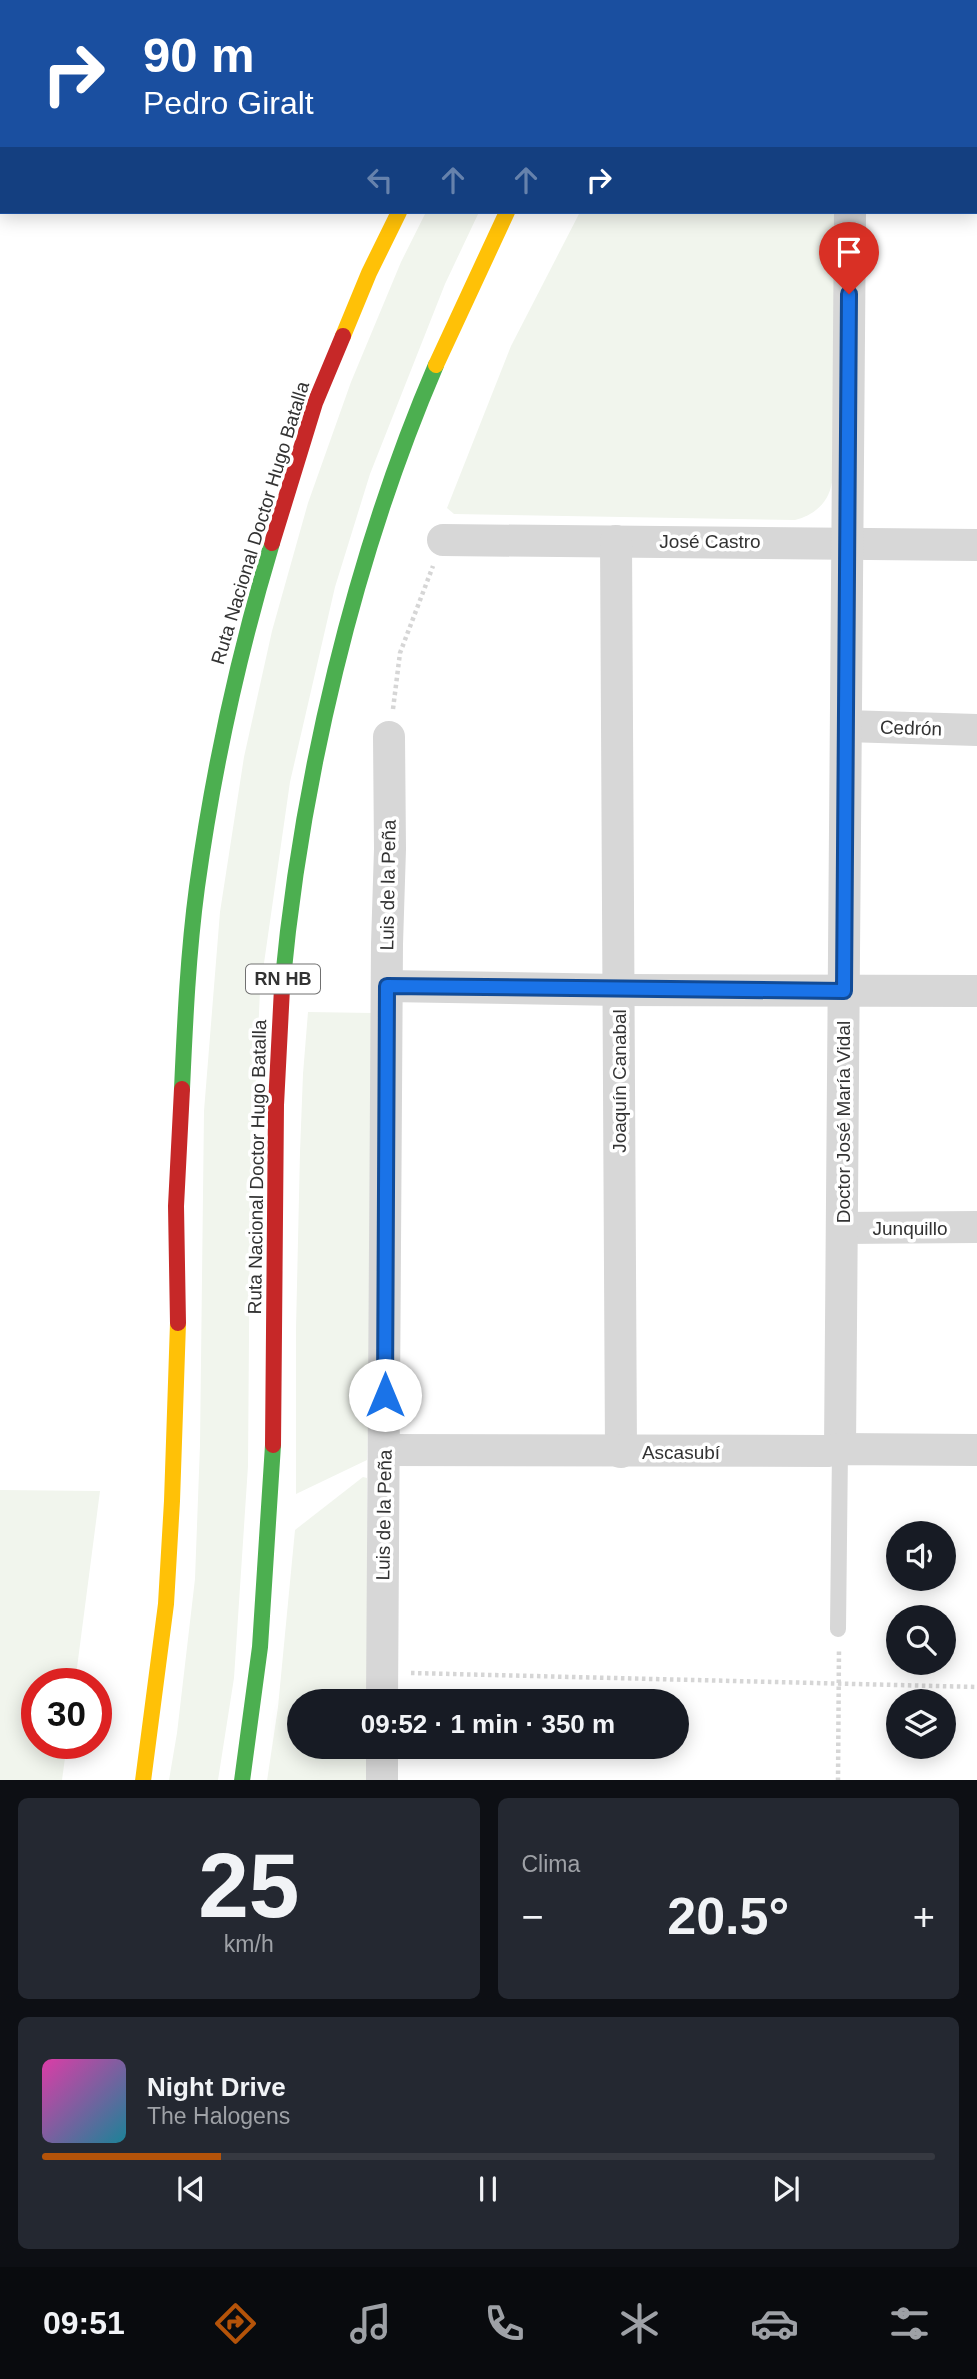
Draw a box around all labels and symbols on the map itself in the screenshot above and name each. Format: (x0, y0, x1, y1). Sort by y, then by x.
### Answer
pin (819, 222, 879, 294)
street label: Ruta Nacional Doctor Hugo Batalla (207, 379, 313, 667)
street label: José Castro (659, 531, 761, 552)
street label: Cedrón (879, 716, 943, 740)
street label: Luis de la Peña (376, 819, 400, 951)
road number: RN HB (246, 964, 320, 994)
street label: Joaquín Canabal (609, 1009, 630, 1153)
street label: Ruta Nacional Doctor Hugo Batalla (244, 1019, 270, 1314)
street label: Doctor José María Vidal (833, 1021, 854, 1223)
street label: Junquillo (873, 1218, 948, 1239)
position arrow (348, 1358, 422, 1432)
street label: Ascasubí (642, 1442, 721, 1463)
street label: Luis de la Peña (372, 1449, 396, 1581)
speed limit sign: 30 (21, 1668, 112, 1759)

